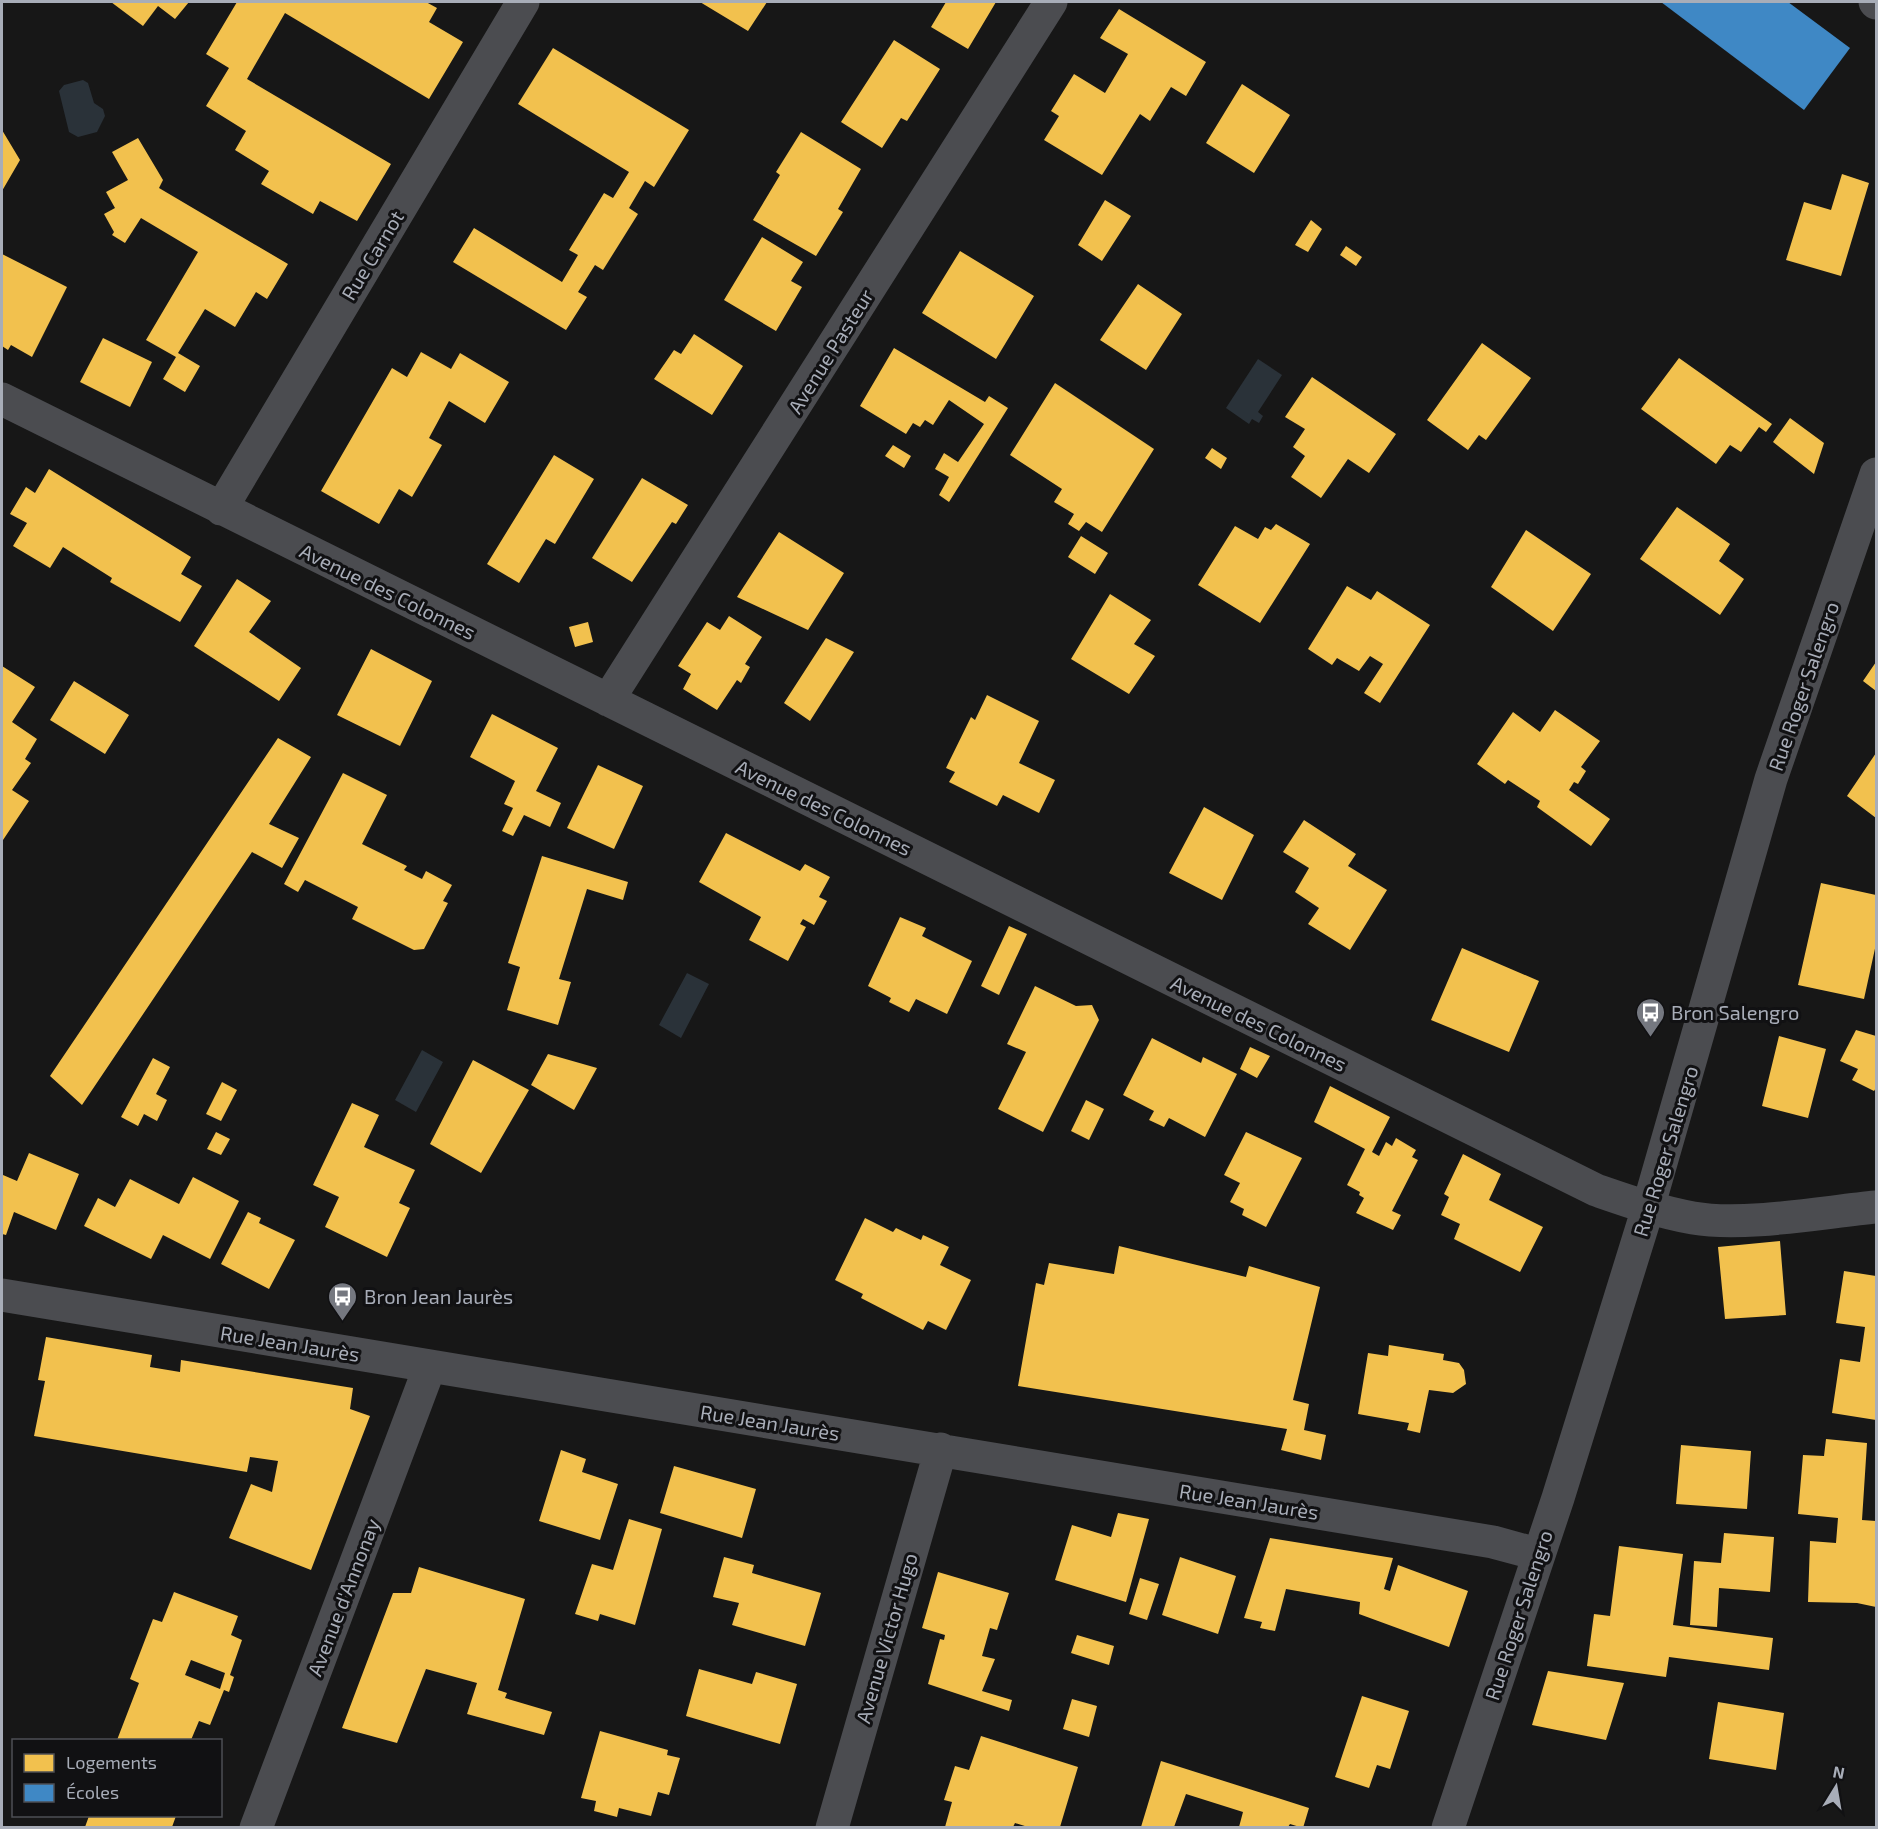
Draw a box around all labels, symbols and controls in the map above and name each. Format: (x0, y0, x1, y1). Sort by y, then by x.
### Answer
street label: Rue Carnot (336, 206, 408, 304)
street label: Avenue Pasteur (782, 284, 878, 418)
street label: Avenue des Colonnes (296, 538, 480, 644)
street label: Rue Roger Salengro (1763, 598, 1843, 774)
street label: Avenue des Colonnes (732, 754, 916, 860)
street label: Avenue des Colonnes (1167, 970, 1351, 1076)
bus stop icon: Bron Salengro (1634, 996, 1666, 1038)
place label: Bron Salengro (1671, 1000, 1799, 1024)
street label: Rue Roger Salengro (1628, 1063, 1702, 1239)
bus stop icon: Bron Jean Jaurès (327, 1280, 359, 1322)
place label: Bron Jean Jaurès (364, 1284, 513, 1308)
street label: Rue Jean Jaurès (219, 1320, 361, 1366)
street label: Rue Jean Jaurès (699, 1399, 841, 1445)
street label: Rue Jean Jaurès (1178, 1478, 1320, 1524)
street label: Avenue d'Annonay (302, 1515, 384, 1679)
street label: Rue Roger Salengro (1479, 1527, 1557, 1703)
street label: Avenue Victor Hugo (850, 1550, 922, 1726)
legend (12, 1739, 222, 1817)
text: Logements (66, 1751, 157, 1773)
north arrow (1806, 1757, 1866, 1817)
text: N (1831, 1761, 1846, 1782)
text: Écoles (66, 1781, 119, 1803)

